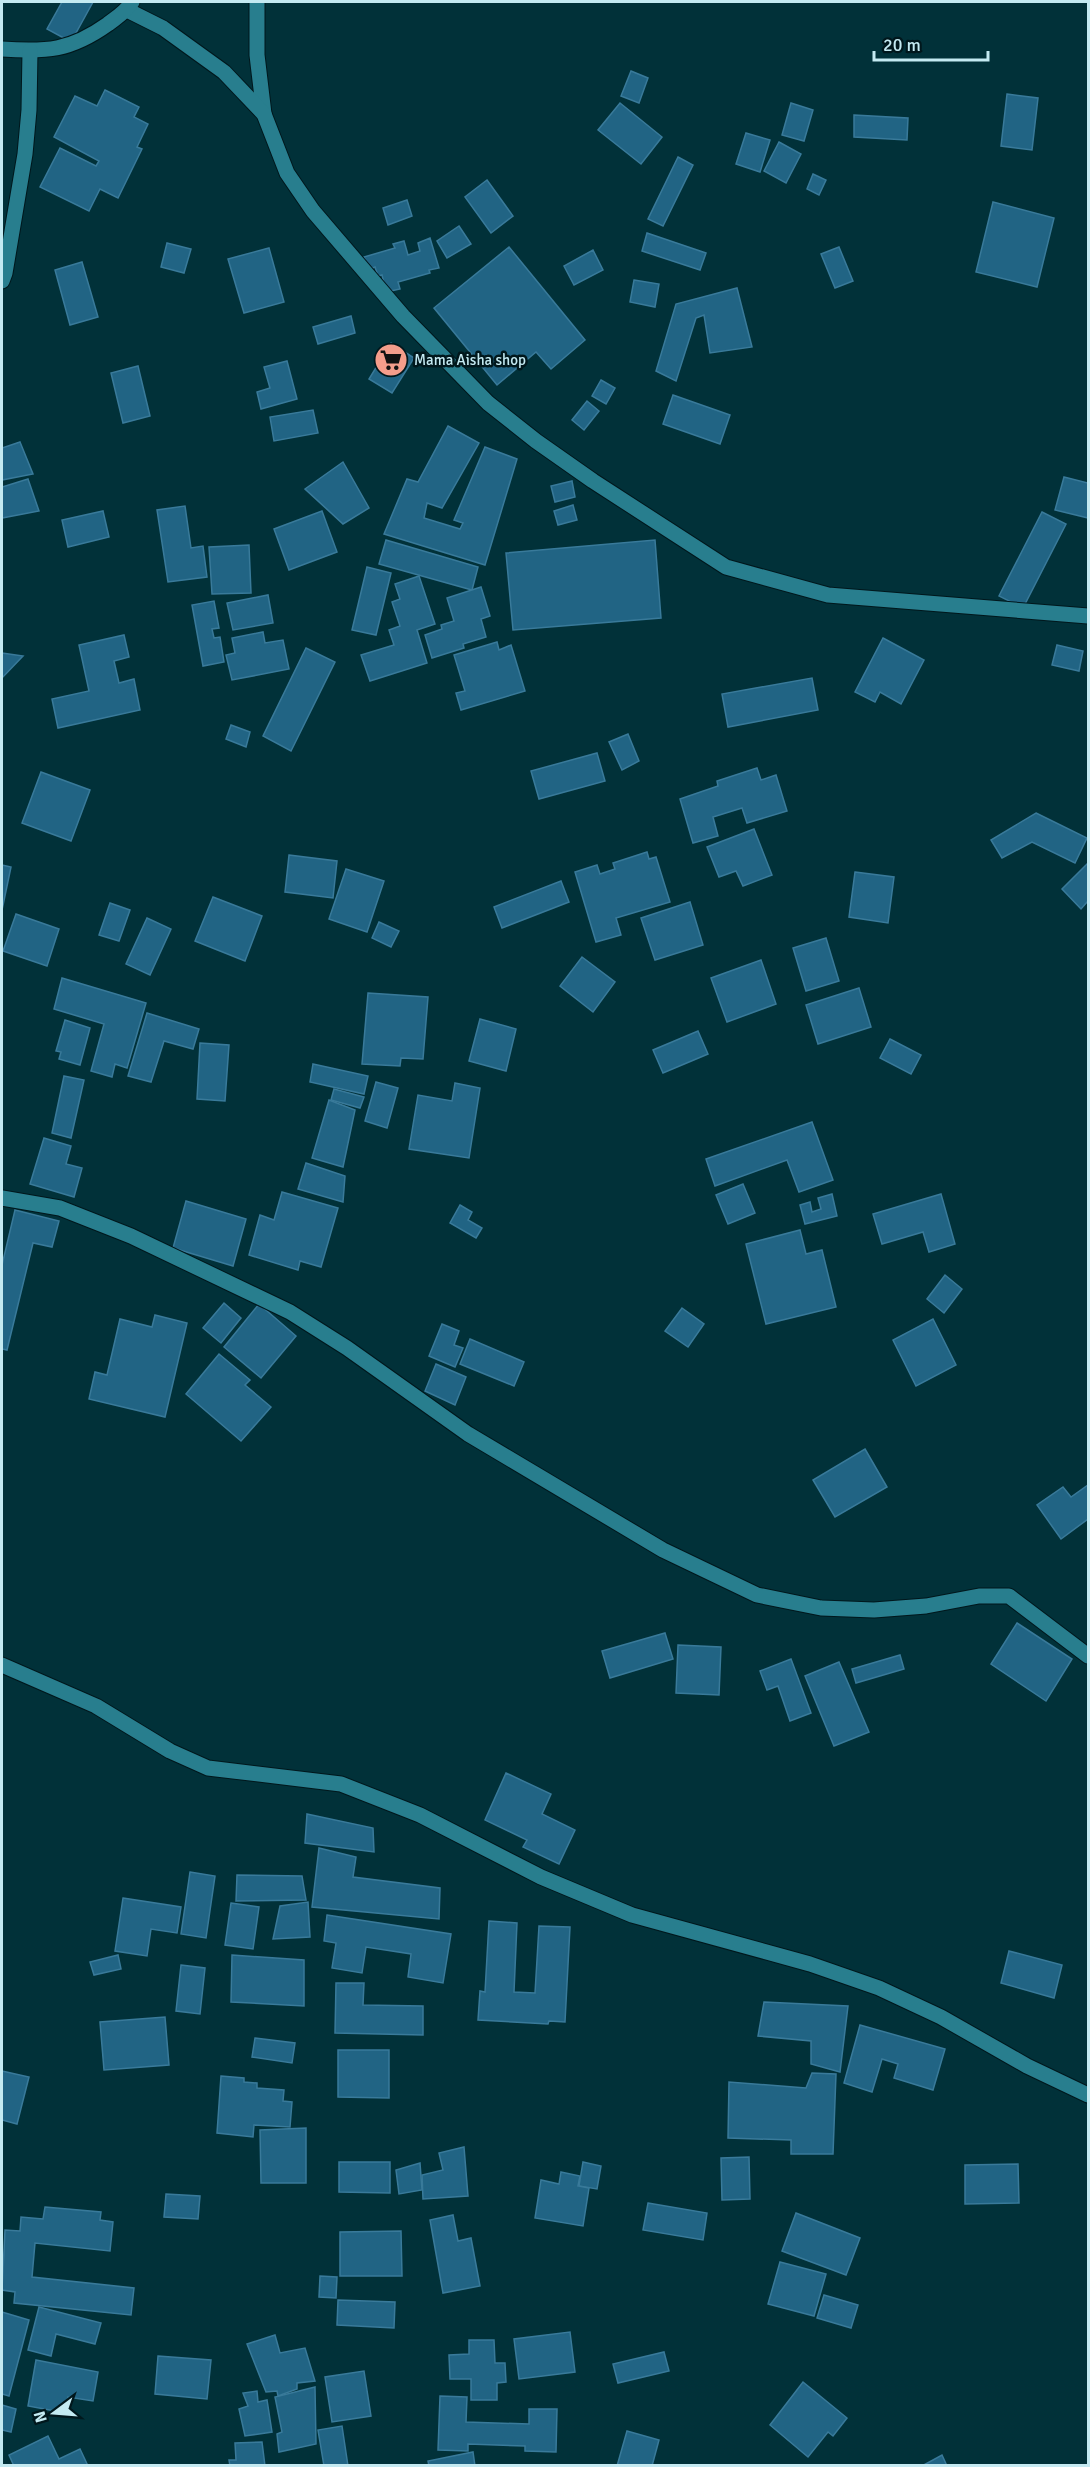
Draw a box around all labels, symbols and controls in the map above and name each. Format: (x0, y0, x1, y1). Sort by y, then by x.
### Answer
scale bar (874, 24, 988, 62)
text: 20 m (883, 34, 921, 56)
supermarket icon: Mama Aisha shop (373, 342, 409, 378)
place label: Mama Aisha shop (414, 351, 526, 369)
north arrow (24, 2383, 84, 2443)
text: N (29, 2409, 52, 2425)

